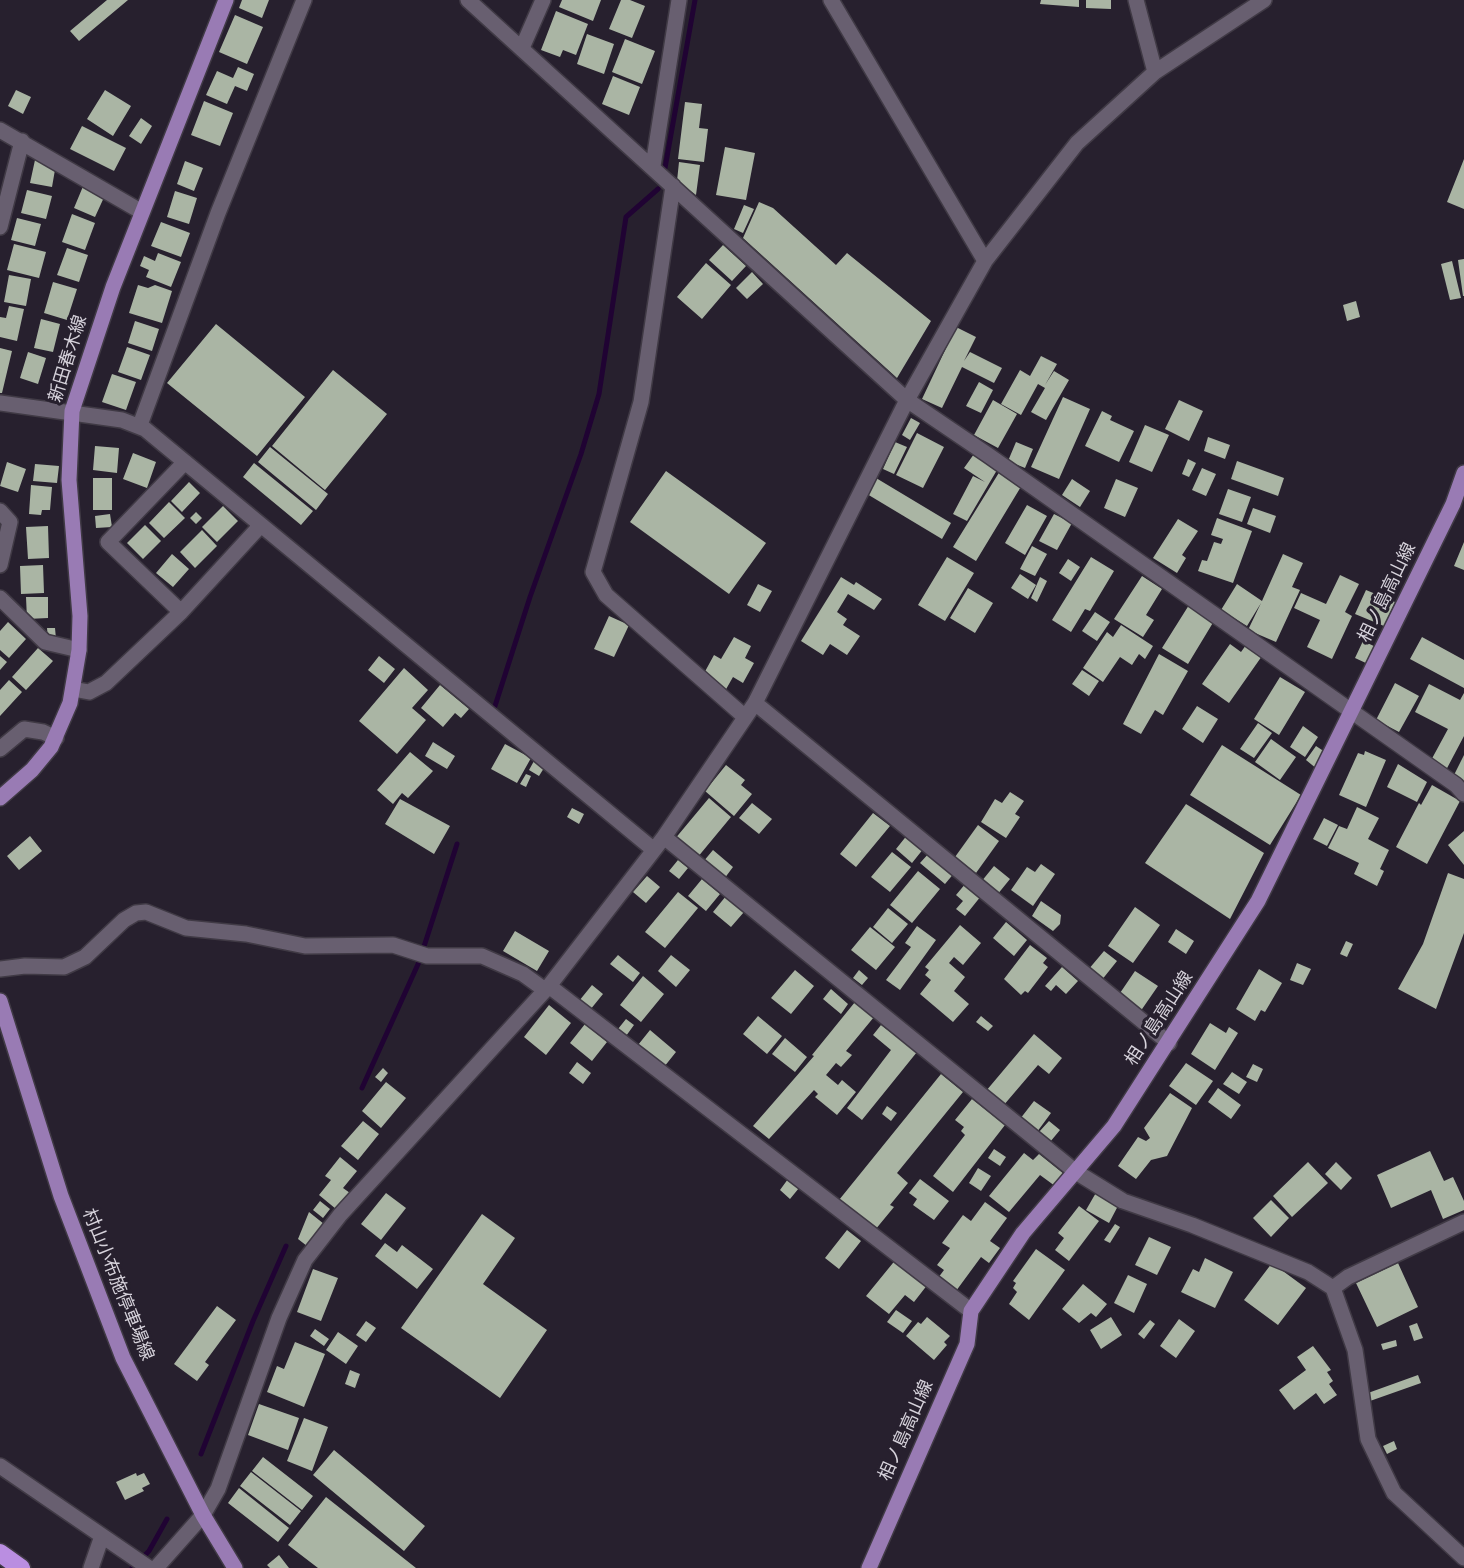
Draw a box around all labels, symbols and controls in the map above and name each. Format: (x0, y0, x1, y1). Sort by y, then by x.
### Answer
street label: 新田春木線 (46, 313, 92, 405)
street label: 相ノ島高山線 (1355, 540, 1421, 646)
street label: 相ノ島高山線 (1122, 968, 1198, 1070)
street label: 村山小布施停車場線 (77, 1206, 157, 1364)
street label: 相ノ島高山線 (875, 1377, 939, 1485)

